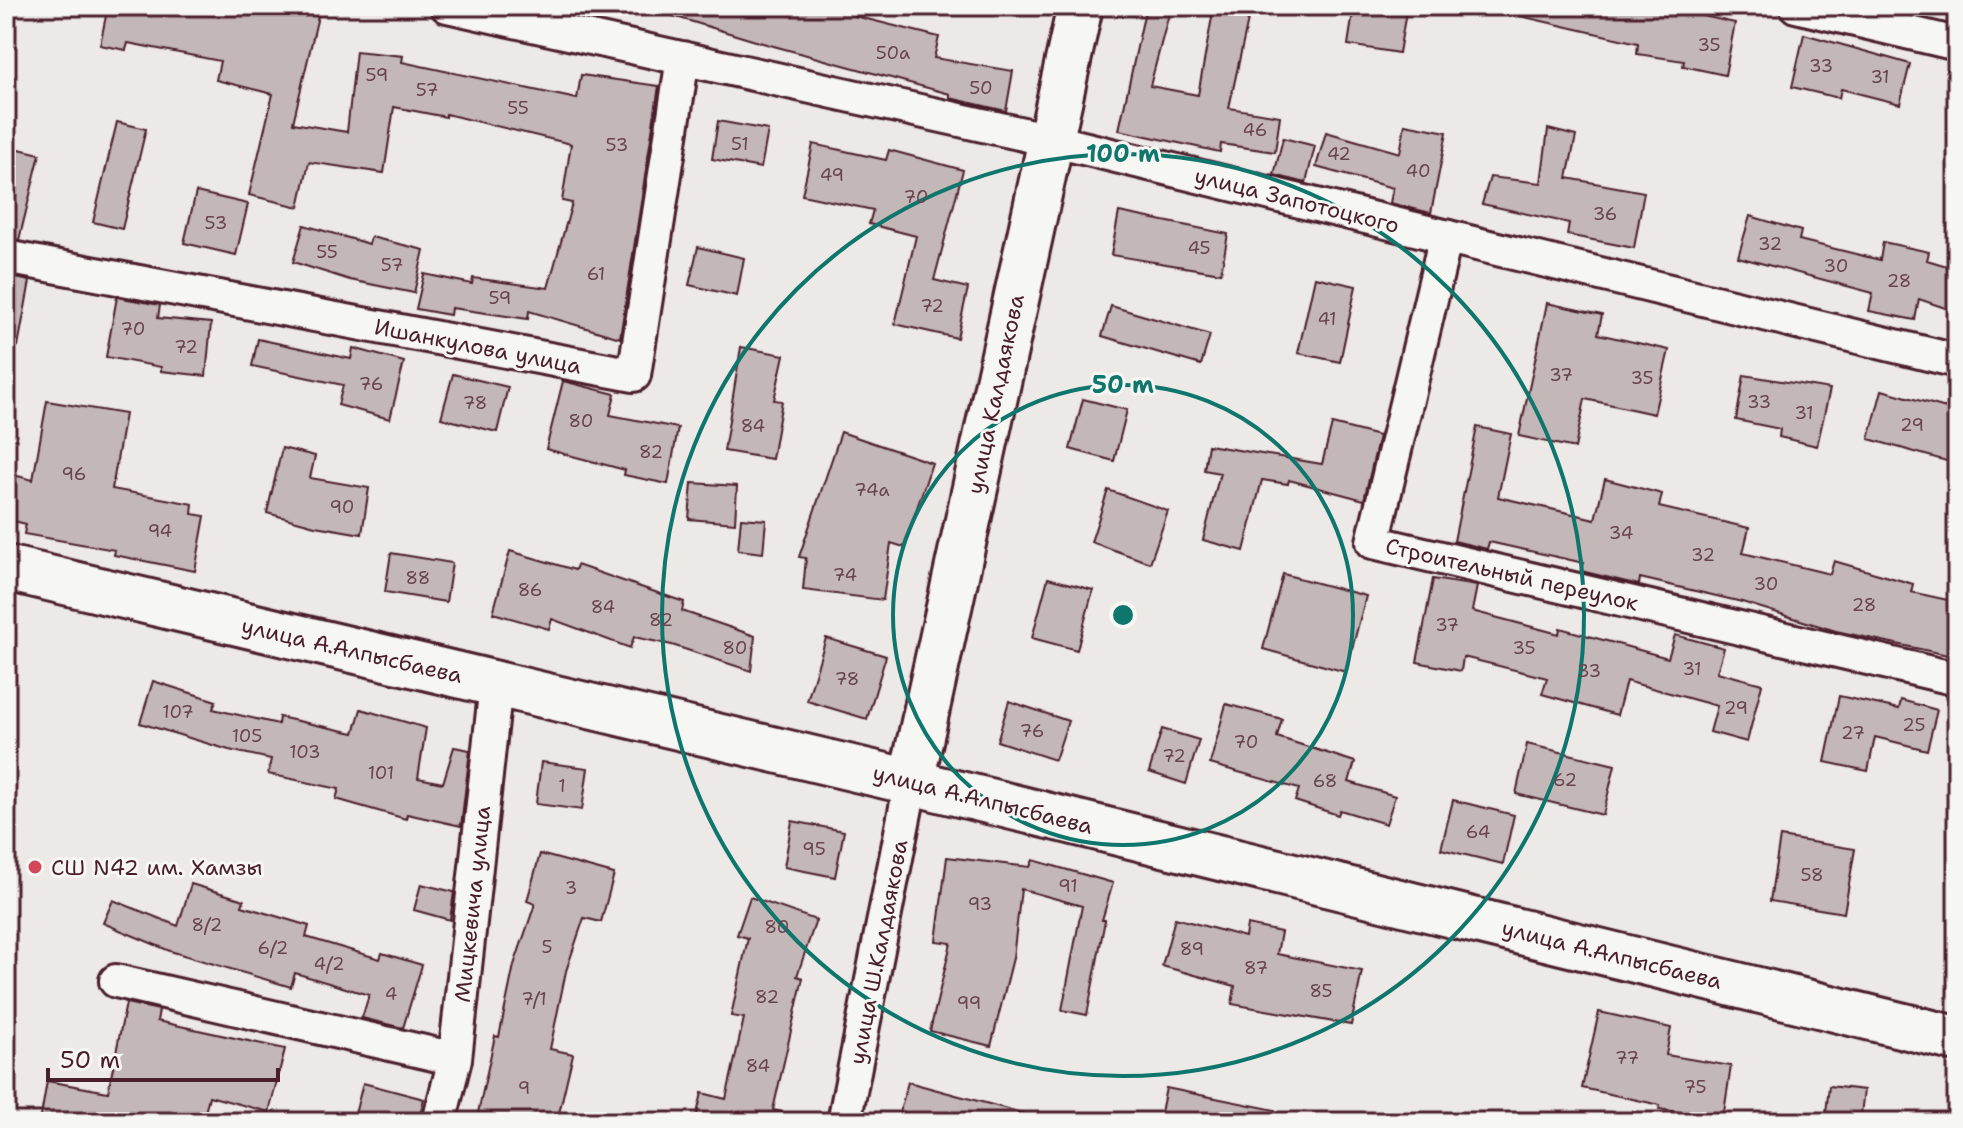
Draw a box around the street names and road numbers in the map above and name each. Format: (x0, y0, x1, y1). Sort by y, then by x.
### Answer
street label: улица Запотоцкого (1192, 161, 1402, 240)
street label: улица Калдаякова (960, 291, 1031, 497)
street label: Ишанкулова улица (372, 312, 584, 381)
street label: Строительный переулок (1383, 531, 1641, 618)
street label: улица А.Алпысбаева (239, 611, 465, 690)
street label: улица А.Алпысбаева (870, 758, 1096, 841)
street label: Мицкевича улица (448, 804, 497, 1004)
street label: улица Ш.Калдаякова (842, 837, 915, 1067)
street label: улица А.Алпысбаева (1499, 913, 1725, 996)

